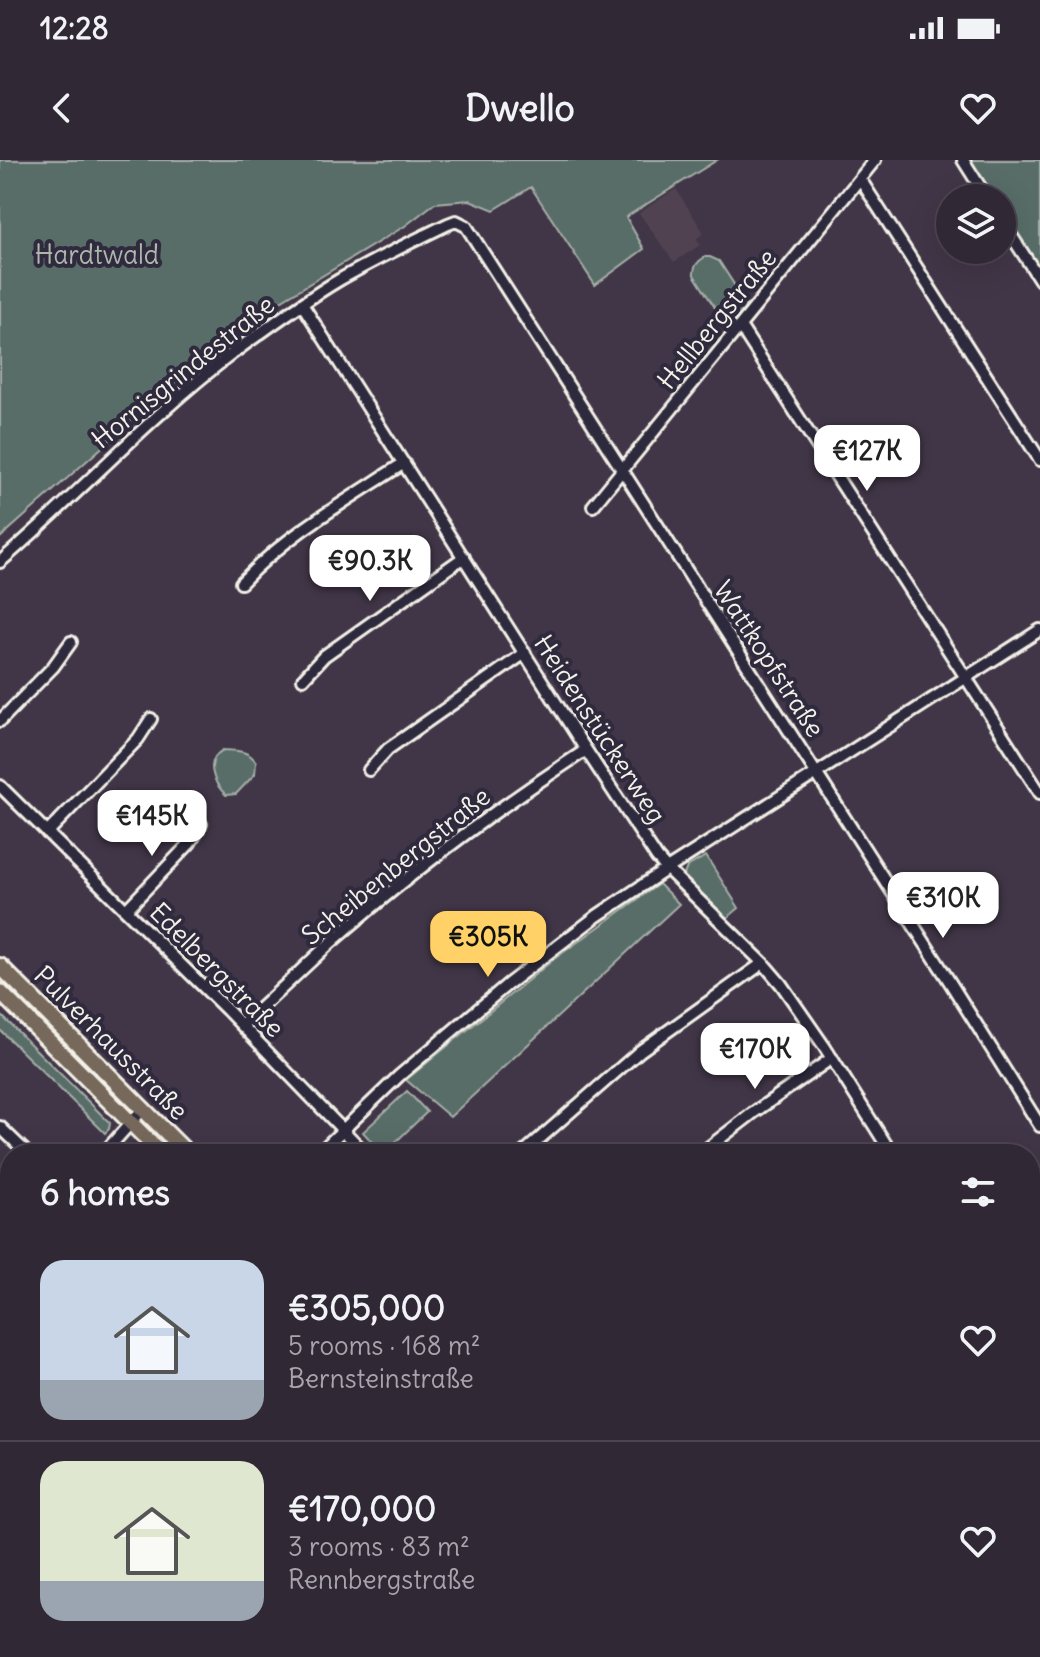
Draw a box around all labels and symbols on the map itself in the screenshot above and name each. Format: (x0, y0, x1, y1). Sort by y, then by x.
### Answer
park label: Hardtwald (35, 238, 159, 271)
street label: Hellbergstraße (650, 242, 783, 396)
street label: Hornisgrindestraße (85, 288, 281, 455)
pin: €127K (811, 425, 923, 493)
pin: €90.3K (305, 535, 435, 603)
street label: Wattkopfstraße (707, 574, 832, 743)
street label: Heidenstückerweg (527, 628, 674, 829)
street label: Scheibenbergstraße (295, 779, 497, 952)
pin: €145K (96, 790, 208, 858)
pin: €310K (887, 872, 999, 940)
street label: Edelbergstraße (143, 895, 292, 1044)
pin: €305K (432, 911, 544, 979)
street label: Pulverhausstraße (27, 959, 195, 1127)
pin: €170K (699, 1023, 811, 1091)

